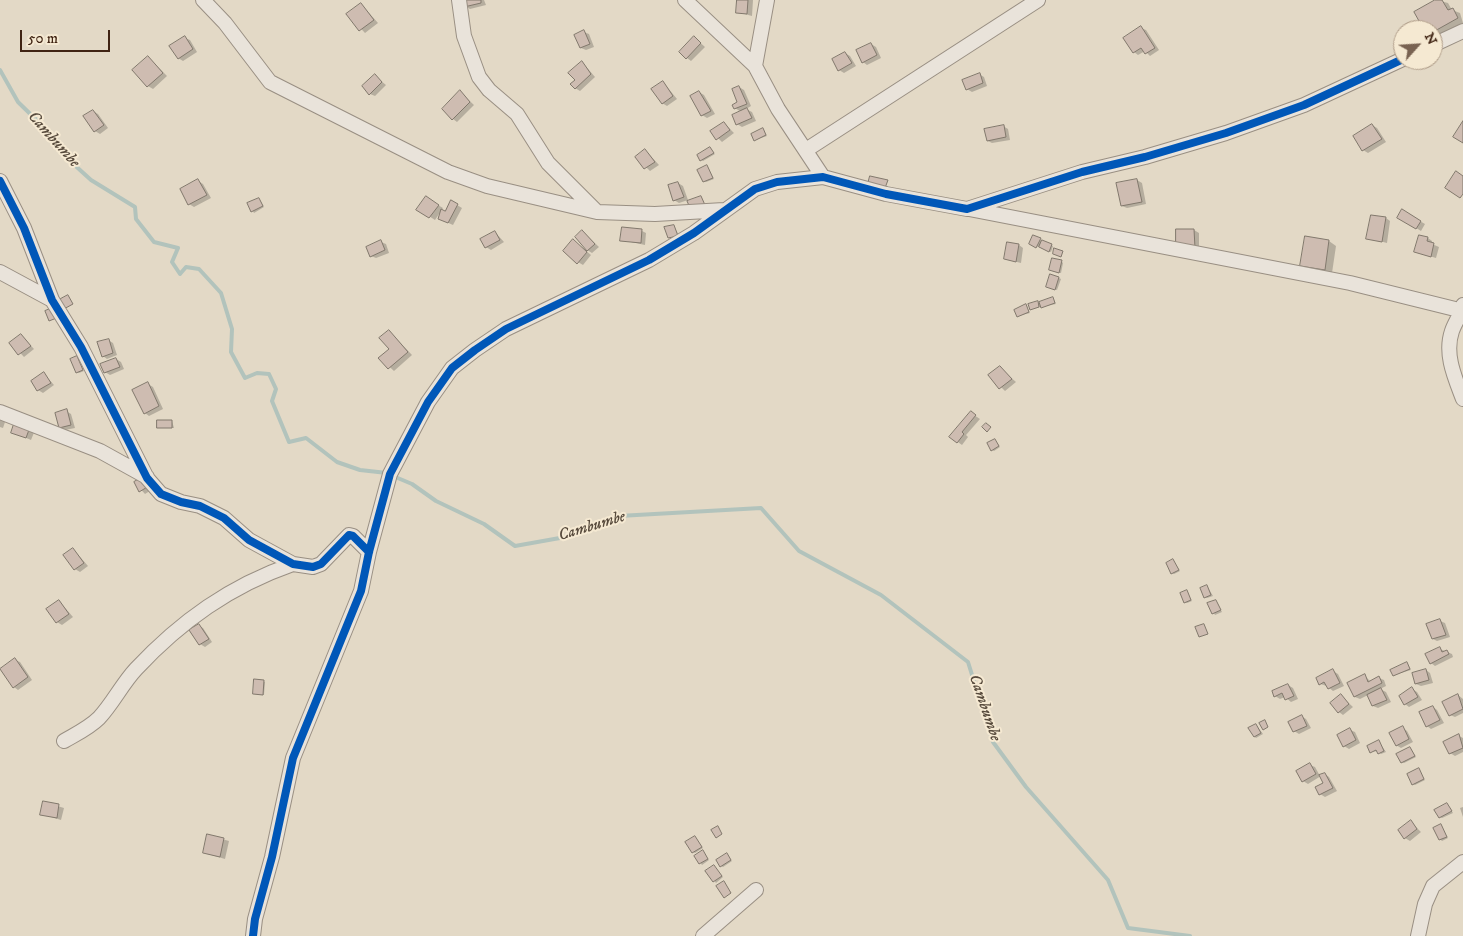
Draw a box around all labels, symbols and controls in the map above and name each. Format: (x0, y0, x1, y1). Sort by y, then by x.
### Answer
scale bar (22, 20, 112, 52)
north arrow (1393, 20, 1443, 70)
text: 50 m (28, 29, 58, 48)
text: N (1420, 30, 1441, 48)
water label: Cambumbe (23, 108, 83, 172)
water label: Cambumbe (556, 508, 628, 546)
water label: Cambumbe (964, 672, 1004, 744)

